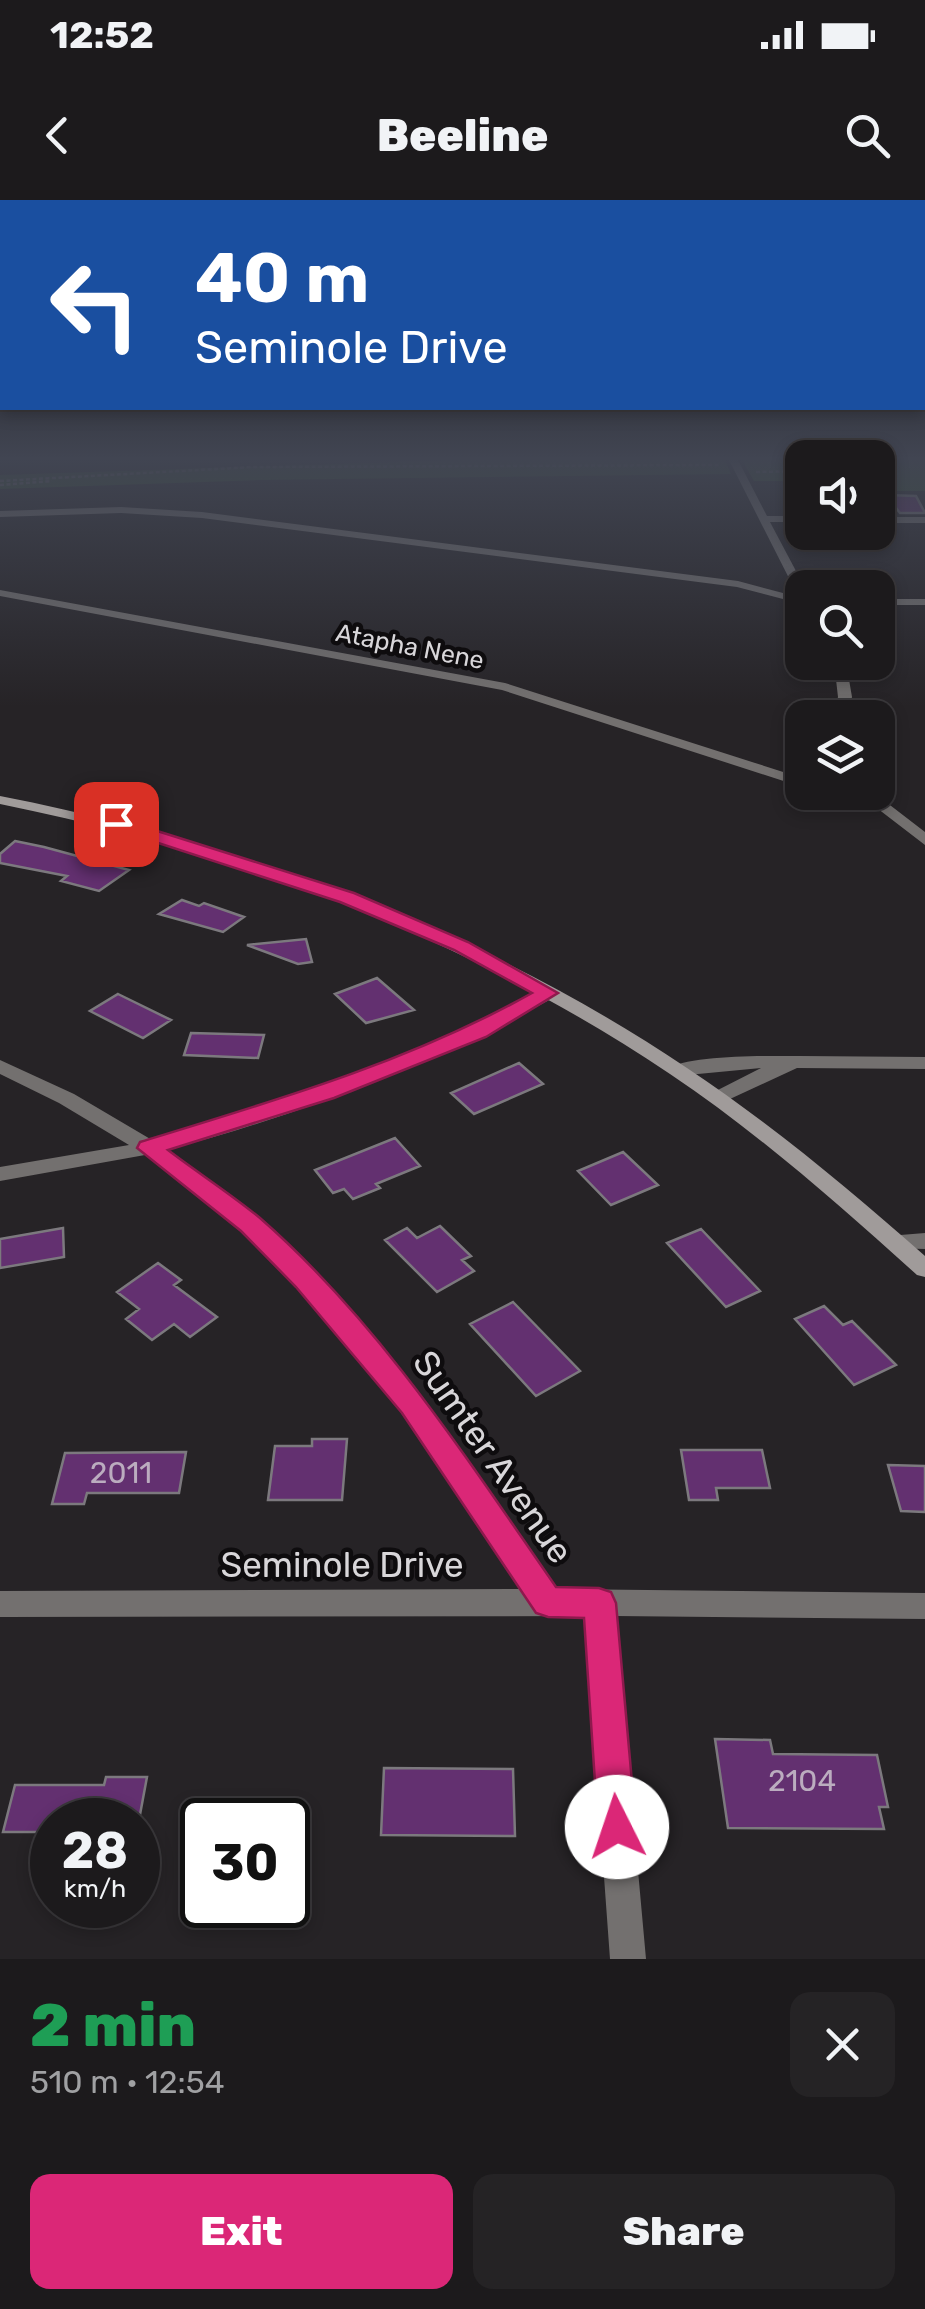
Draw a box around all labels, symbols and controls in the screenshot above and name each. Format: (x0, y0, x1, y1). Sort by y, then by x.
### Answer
text: 12:52 (50, 12, 154, 58)
icon: back (30, 108, 85, 163)
icon: search (840, 108, 895, 163)
text: Beeline (377, 109, 548, 162)
text: 40 m (195, 237, 369, 320)
icon: left (30, 240, 160, 370)
text: Seminole Drive (195, 321, 508, 374)
map controls (785, 440, 895, 810)
button: sound (785, 440, 895, 550)
button: search (785, 570, 895, 680)
street label: Atapha Nene (333, 618, 486, 675)
button: layers (785, 700, 895, 810)
pin (74, 782, 159, 867)
icon: arrive (89, 797, 144, 852)
street label: Sumter Avenue (404, 1343, 582, 1571)
house number: 2011 (90, 1455, 152, 1491)
street label: Seminole Drive (220, 1544, 464, 1586)
house number: 2104 (768, 1763, 836, 1799)
position arrow (565, 1775, 669, 1879)
speed limit sign: 30 (180, 1798, 310, 1928)
text: 28 (62, 1821, 128, 1881)
text: km/h (64, 1874, 126, 1903)
text: 2 min (30, 1990, 196, 2061)
button: close (790, 1992, 895, 2097)
text: 510 m · 12:54 (30, 2063, 225, 2101)
button: Exit (30, 2174, 453, 2289)
button: Share (473, 2174, 895, 2289)

